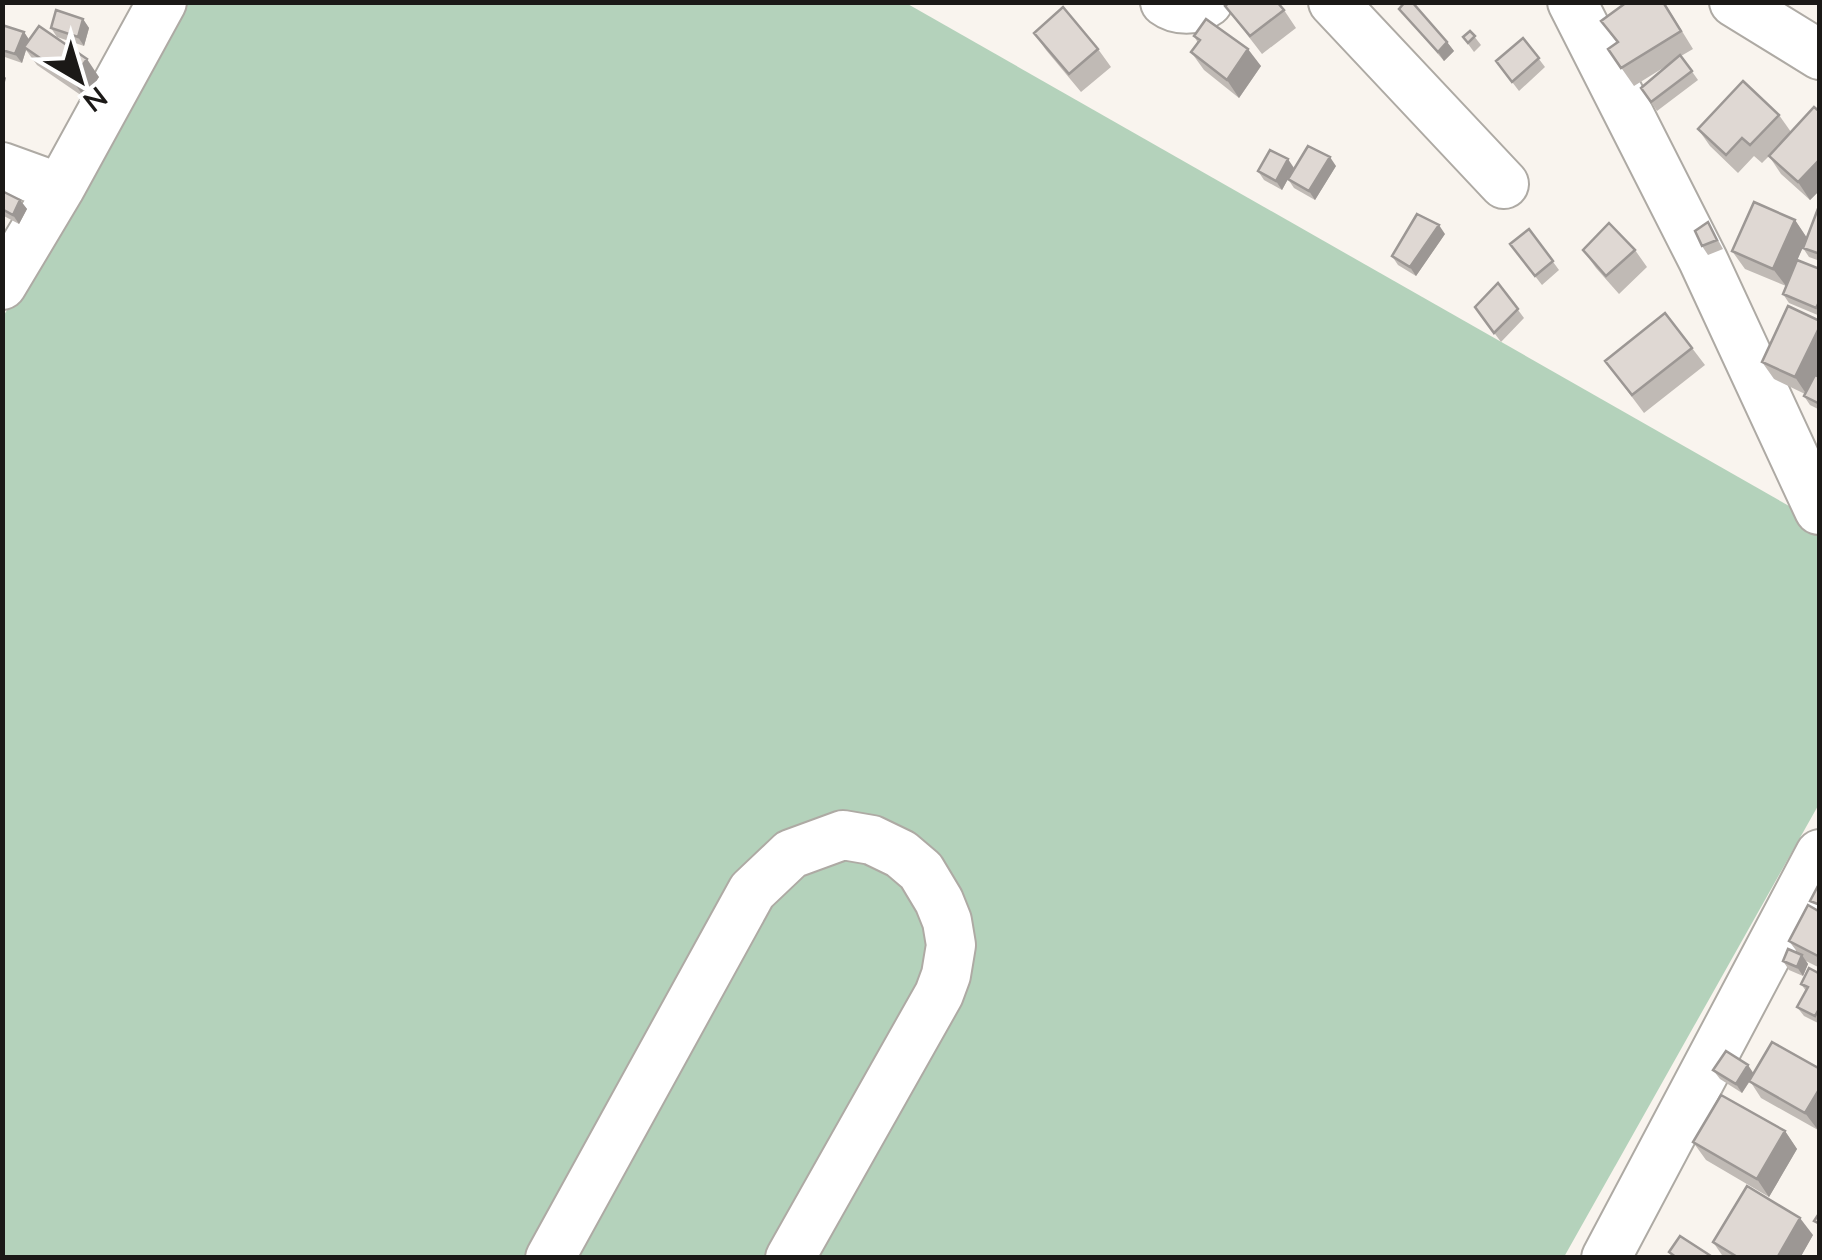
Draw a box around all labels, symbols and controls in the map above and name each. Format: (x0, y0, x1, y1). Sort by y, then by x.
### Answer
north arrow (30, 30, 130, 130)
text: N (75, 77, 115, 120)

